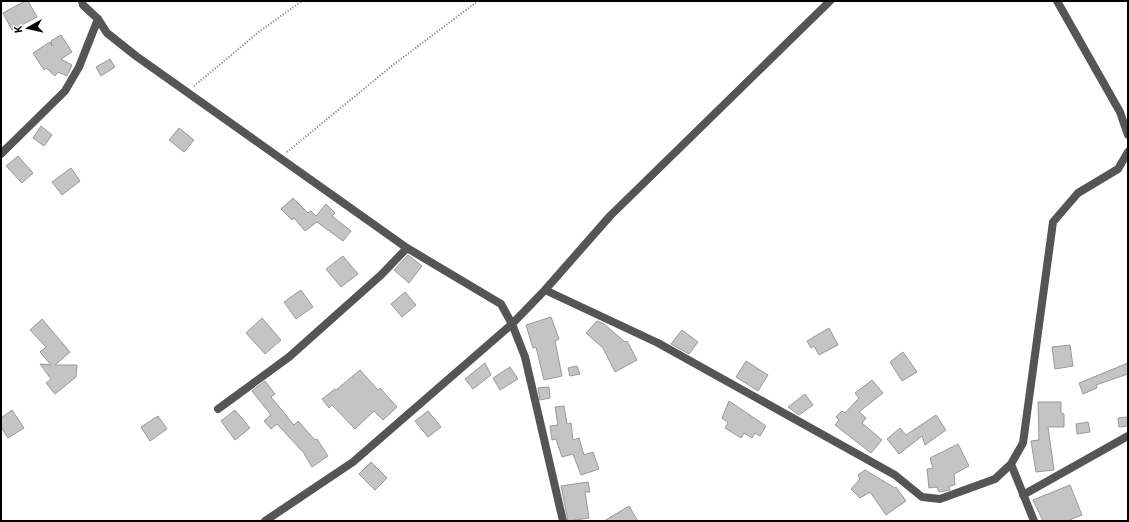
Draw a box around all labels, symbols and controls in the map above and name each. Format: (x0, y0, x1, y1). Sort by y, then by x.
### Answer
north arrow (8, 8, 48, 48)
text: K (11, 25, 25, 34)

